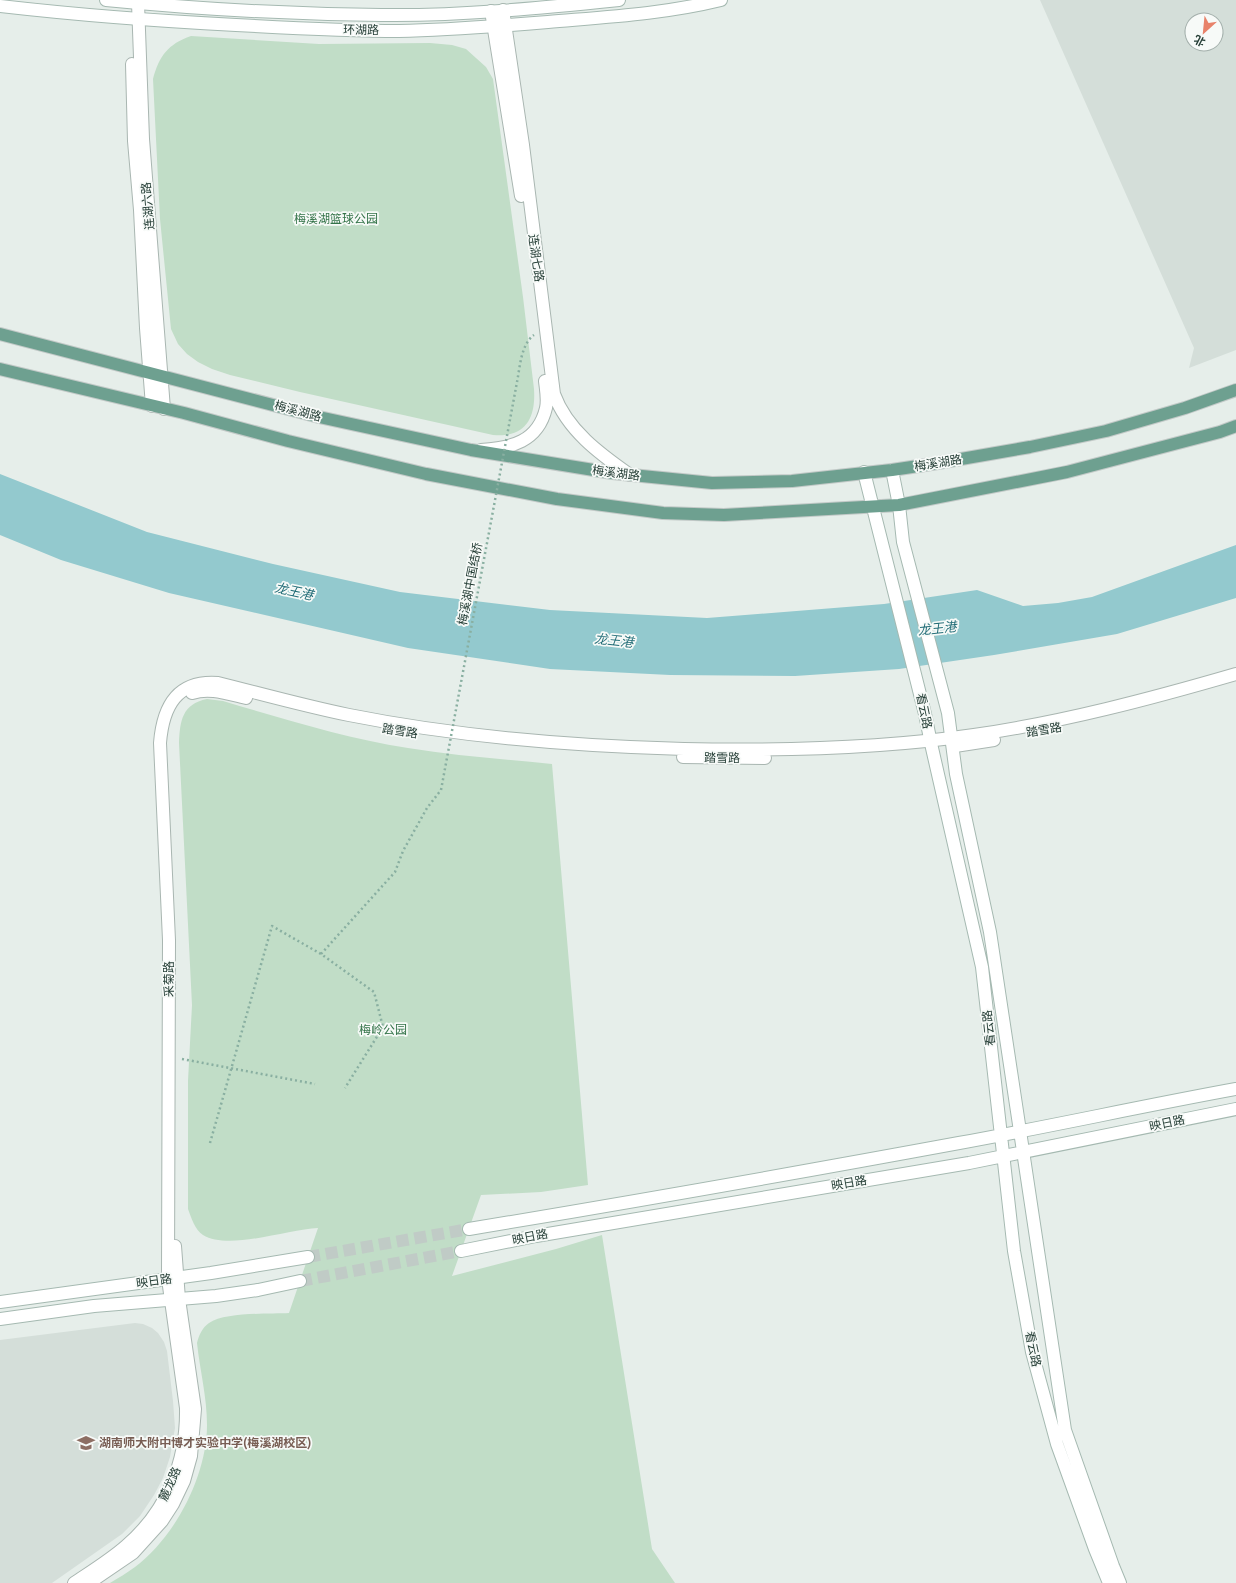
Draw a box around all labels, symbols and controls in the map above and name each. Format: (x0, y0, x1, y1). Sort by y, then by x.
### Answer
north arrow (1184, 12, 1224, 52)
street label: 环湖路 (343, 23, 379, 36)
text: 北 (1192, 33, 1207, 49)
street label: 连湖六路 (139, 182, 156, 231)
park label: 梅溪湖篮球公园 (294, 212, 378, 225)
street label: 连湖七路 (527, 233, 546, 283)
street label: 梅溪湖路 (273, 398, 323, 423)
street label: 梅溪湖路 (913, 452, 963, 473)
street label: 梅溪湖路 (591, 463, 641, 482)
street label: 梅溪湖中国结桥 (455, 541, 484, 626)
water label: 龙王港 (273, 580, 316, 602)
water label: 龙王港 (917, 619, 959, 637)
water label: 龙王港 (594, 631, 636, 649)
street label: 看云路 (914, 692, 935, 730)
street label: 踏雪路 (1025, 720, 1063, 739)
street label: 踏雪路 (381, 721, 419, 740)
street label: 踏雪路 (704, 751, 740, 764)
street label: 采菊路 (162, 961, 175, 997)
street label: 看云路 (980, 1009, 997, 1047)
park label: 梅岭公园 (359, 1023, 407, 1036)
street label: 映日路 (1148, 1112, 1186, 1133)
street label: 映日路 (830, 1173, 868, 1192)
street label: 映日路 (511, 1227, 549, 1246)
street label: 映日路 (135, 1272, 173, 1289)
street label: 看云路 (1023, 1330, 1044, 1368)
school or university icon: 湖南师大附中博才实验中学(梅溪湖校区) (76, 1433, 96, 1453)
place label: 湖南师大附中博才实验中学(梅溪湖校区) (99, 1436, 311, 1450)
street label: 麓龙路 (156, 1465, 183, 1503)

